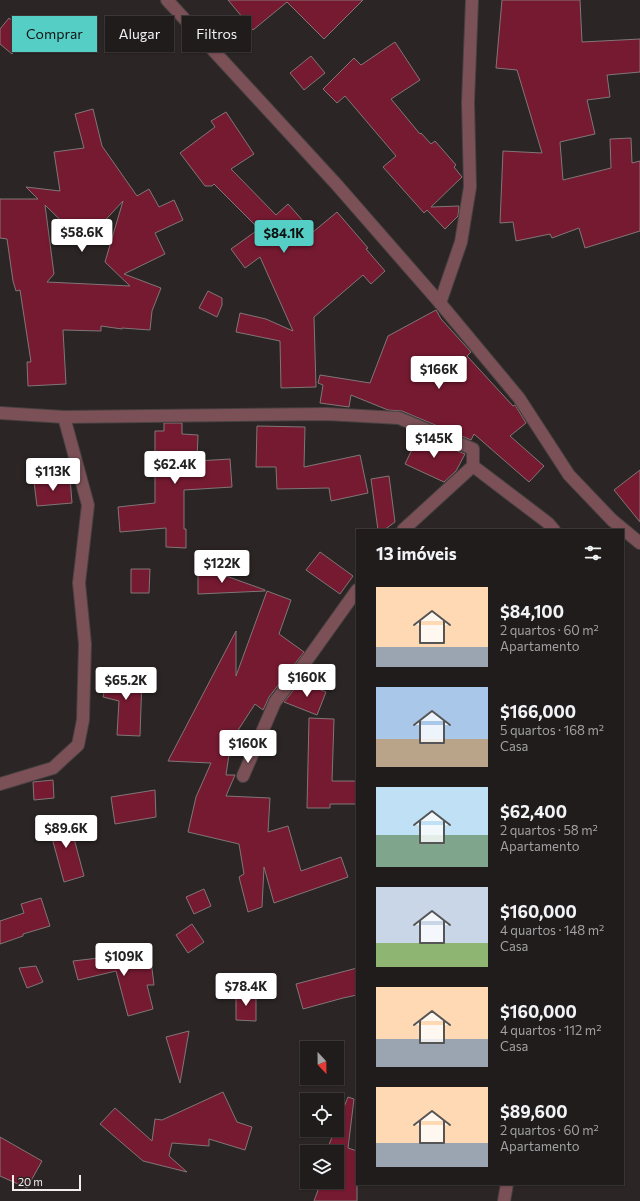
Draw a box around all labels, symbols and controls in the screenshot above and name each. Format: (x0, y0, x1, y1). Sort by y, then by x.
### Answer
chip: Comprar (12, 16, 97, 52)
chip: Alugar (105, 16, 174, 52)
chip: Filtros (182, 16, 251, 52)
pin: $58.6K (49, 219, 115, 253)
pin: $84.1K (251, 220, 317, 254)
text: $58.6K (60, 224, 104, 240)
text: $84.1K (264, 225, 304, 241)
pin: $166K (411, 356, 467, 390)
text: $166K (420, 361, 458, 377)
pin: $145K (406, 425, 462, 459)
text: $145K (415, 430, 453, 446)
pin: $62.4K (142, 451, 208, 485)
text: $62.4K (153, 456, 197, 472)
pin: $113K (25, 458, 81, 492)
text: $113K (35, 463, 71, 479)
icon: filters (582, 542, 604, 564)
text: 13 imóveis (376, 543, 457, 564)
pin: $122K (194, 550, 250, 584)
text: $122K (203, 555, 241, 571)
text: $84,100 (500, 601, 564, 622)
icon: home (408, 603, 456, 651)
text: 2 quartos · 60 m² (500, 622, 599, 638)
text: Apartamento (500, 638, 579, 654)
pin: $160K (279, 664, 335, 698)
pin: $65.2K (93, 667, 159, 701)
text: $160K (287, 669, 327, 685)
text: $65.2K (105, 672, 147, 688)
text: $166,000 (500, 701, 576, 722)
icon: home (408, 703, 456, 751)
text: 5 quartos · 168 m² (500, 722, 604, 738)
pin: $160K (220, 730, 276, 764)
text: $160K (228, 735, 268, 751)
text: Casa (500, 738, 528, 754)
text: $62,400 (500, 801, 567, 822)
icon: home (408, 803, 456, 851)
pin: $89.6K (33, 815, 99, 849)
text: $89.6K (44, 820, 88, 836)
text: 2 quartos · 58 m² (500, 822, 598, 838)
text: Apartamento (500, 838, 579, 854)
text: $160,000 (500, 901, 577, 922)
icon: home (408, 903, 456, 951)
text: 4 quartos · 148 m² (500, 922, 604, 938)
text: Casa (500, 938, 528, 954)
pin: $109K (96, 943, 152, 977)
text: $109K (104, 948, 144, 964)
pin: $78.4K (213, 973, 279, 1007)
text: $78.4K (225, 978, 267, 994)
text: $160,000 (500, 1001, 577, 1022)
icon: home (408, 1003, 456, 1051)
text: 4 quartos · 112 m² (500, 1022, 601, 1038)
text: Casa (500, 1038, 528, 1054)
north arrow (300, 1041, 344, 1085)
map controls (300, 1041, 344, 1189)
button: locate (300, 1093, 344, 1137)
text: $89,600 (500, 1101, 568, 1122)
icon: home (408, 1103, 456, 1151)
text: 2 quartos · 60 m² (500, 1122, 599, 1138)
text: Apartamento (500, 1138, 579, 1154)
button: layers (300, 1145, 344, 1189)
scale bar (12, 1173, 81, 1192)
text: 20 m (18, 1175, 43, 1188)

